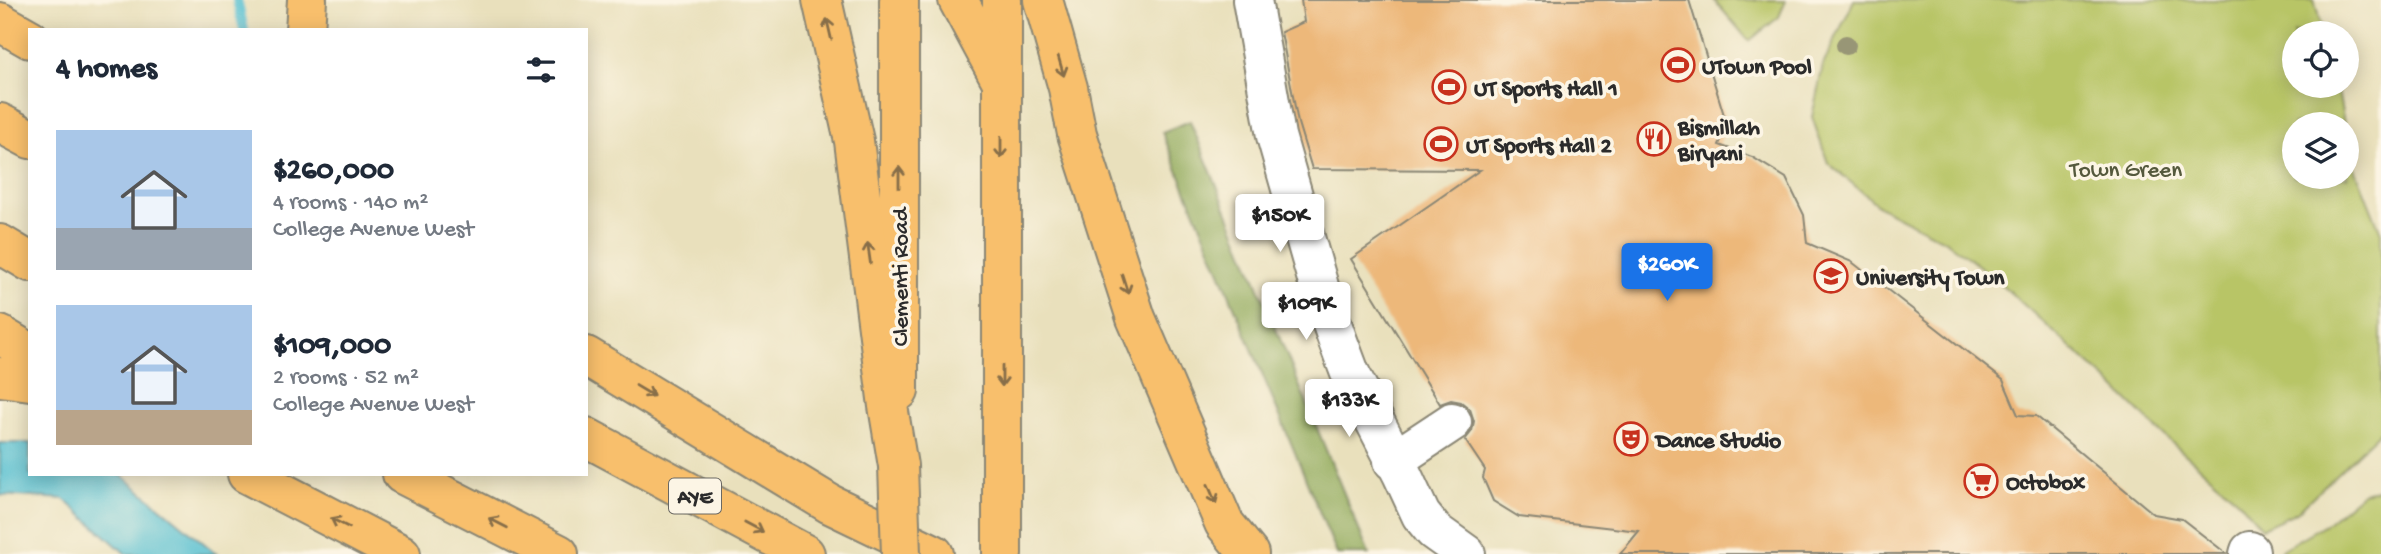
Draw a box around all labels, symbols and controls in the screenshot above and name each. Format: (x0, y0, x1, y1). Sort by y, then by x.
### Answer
one-way arrow (822, 18, 835, 41)
map controls (2282, 21, 2359, 189)
button: locate (2282, 21, 2359, 98)
sports icon: UTown Pool (1659, 46, 1697, 84)
icon: filters (522, 51, 560, 89)
text: 4 homes (56, 53, 157, 88)
one-way arrow (1056, 55, 1069, 77)
place label: UTown Pool (1702, 55, 1812, 82)
sports icon: UT Sports Hall 1 (1430, 68, 1468, 106)
place label: UT Sports Hall 1 (1474, 77, 1618, 104)
button: layers (2282, 112, 2359, 189)
place label: Bismillah Biryani (1677, 116, 1760, 169)
restaurant icon: Bismillah Biryani (1635, 120, 1673, 158)
sports icon: UT Sports Hall 2 (1422, 125, 1460, 163)
place label: UT Sports Hall 2 (1466, 134, 1612, 161)
one-way arrow (994, 137, 1008, 160)
text: $260,000 (273, 155, 394, 190)
icon: home (112, 158, 196, 242)
park label: Town Green (2068, 158, 2182, 185)
one-way arrow (892, 166, 906, 189)
text: 4 rooms · 140 m² (273, 190, 428, 217)
pin: $150K (1231, 194, 1329, 254)
text: $150K (1251, 203, 1309, 230)
street label: Clementi Road (889, 206, 916, 346)
text: College Avenue West (273, 217, 474, 244)
one-way arrow (863, 242, 876, 265)
pin: $260K (1618, 244, 1716, 303)
text: $260K (1638, 252, 1697, 279)
school or university icon: University Town (1812, 257, 1850, 295)
place label: University Town (1856, 266, 2006, 293)
one-way arrow (1120, 273, 1133, 295)
pin: $109K (1257, 282, 1355, 342)
text: $109K (1278, 291, 1334, 318)
text: $109,000 (273, 330, 391, 365)
icon: home (112, 333, 196, 417)
one-way arrow (995, 364, 1009, 387)
text: 2 rooms · 52 m² (273, 365, 419, 392)
pin: $133K (1300, 380, 1398, 439)
one-way arrow (634, 385, 654, 399)
text: $133K (1321, 388, 1377, 415)
text: College Avenue West (273, 392, 474, 419)
theatre icon: Dance Studio (1612, 420, 1650, 458)
place label: Dance Studio (1654, 429, 1781, 456)
supermarket icon: Octobox (1962, 462, 2000, 500)
place label: Octobox (2006, 471, 2086, 498)
road number: AYE (669, 478, 721, 514)
one-way arrow (1206, 483, 1219, 504)
one-way arrow (330, 515, 351, 529)
one-way arrow (488, 516, 509, 530)
one-way arrow (744, 520, 764, 534)

